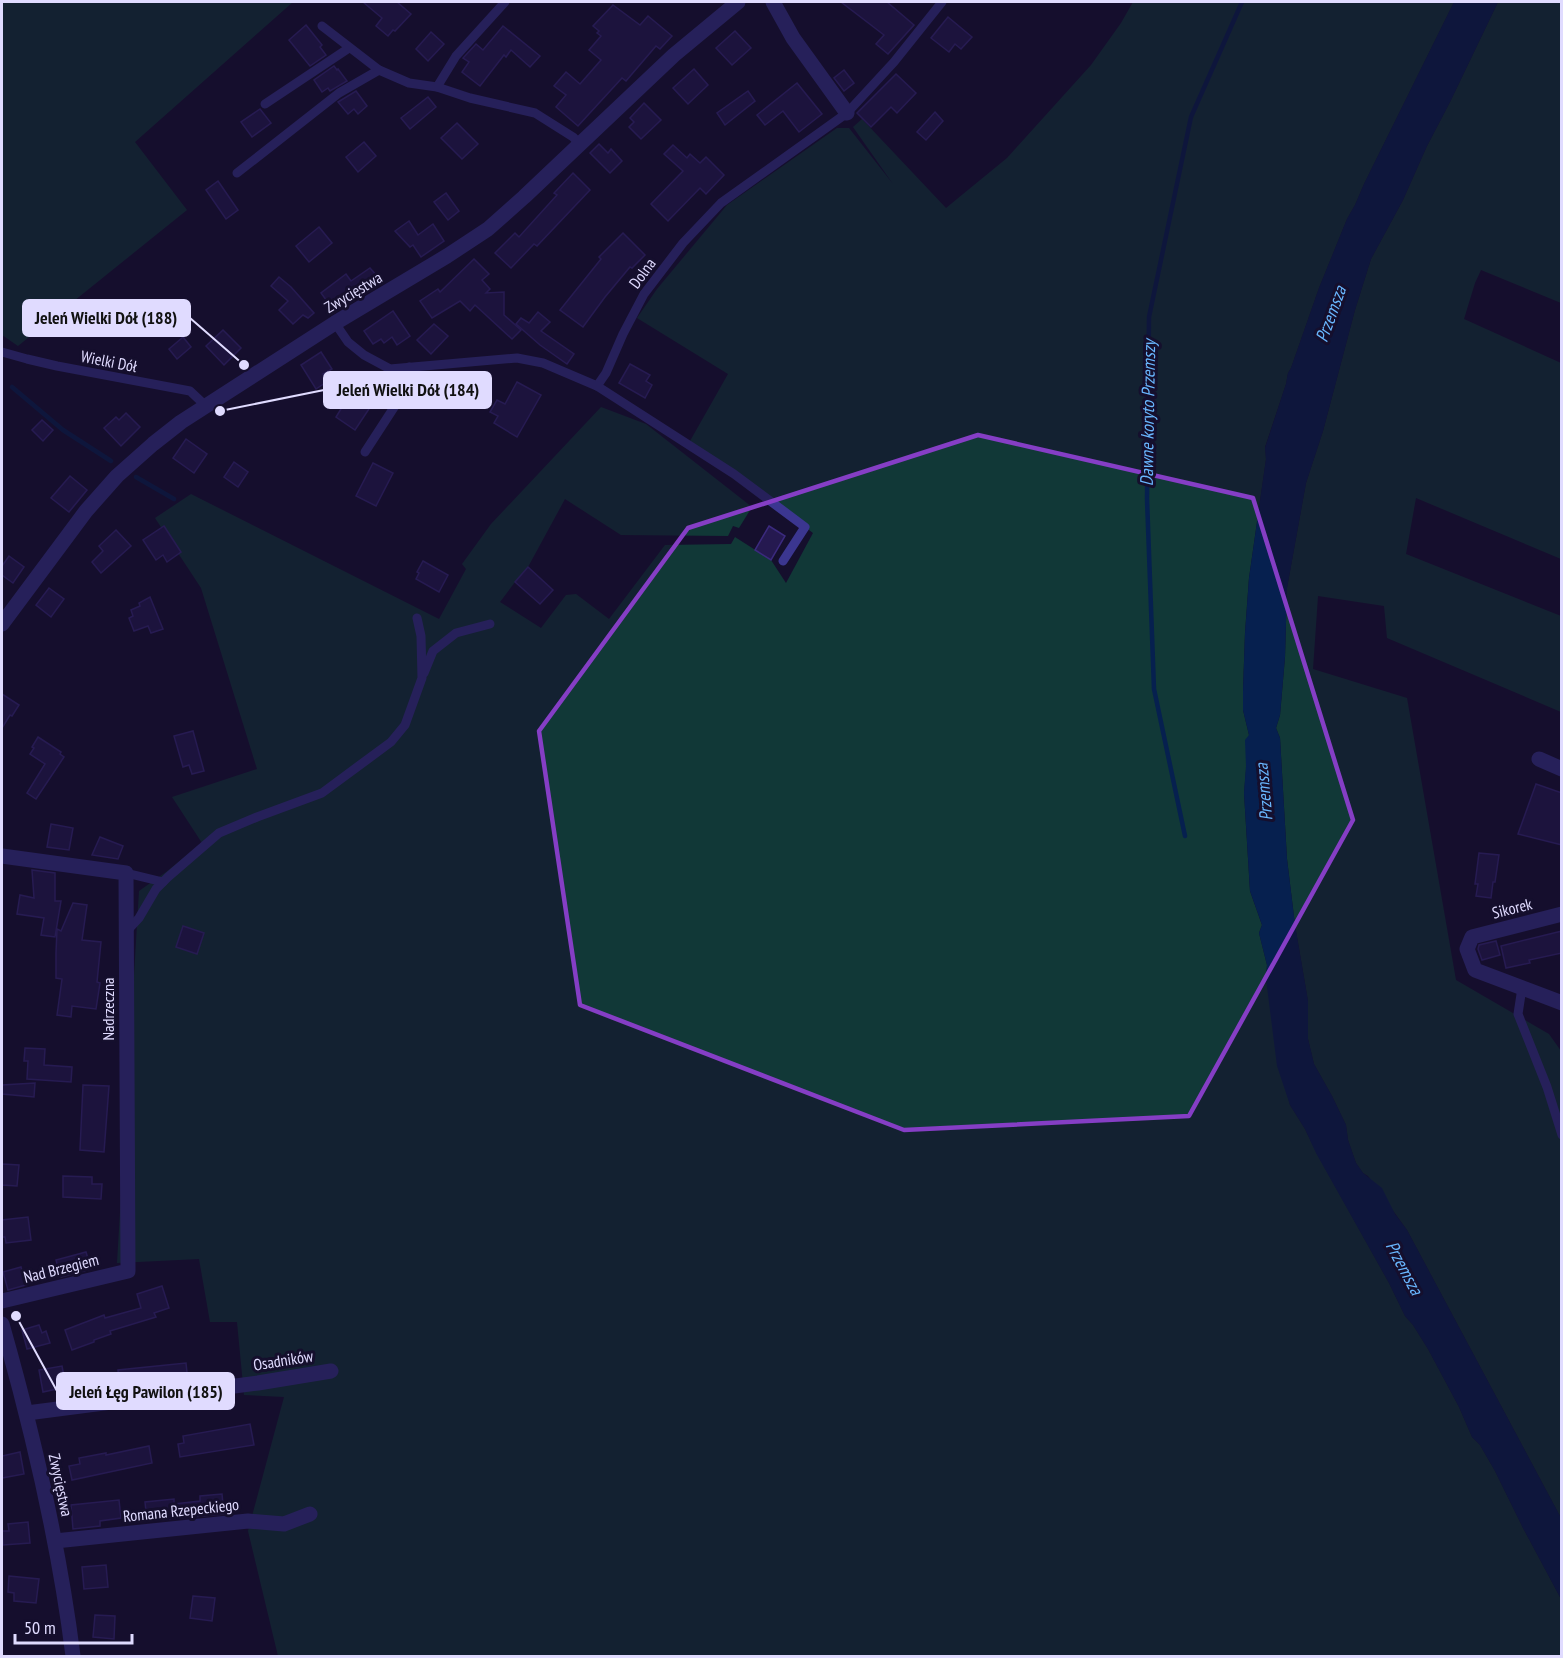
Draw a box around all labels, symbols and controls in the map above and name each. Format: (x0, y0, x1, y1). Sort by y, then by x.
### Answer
street label: Dolna (624, 254, 660, 292)
street label: Zwycięstwa (321, 267, 385, 317)
water label: Przemsza (1310, 282, 1351, 345)
callout: Jeleń Wielki Dół (188) (23, 300, 190, 336)
text: Jeleń Wielki Dół (188) (34, 306, 177, 329)
water label: Dawne koryto Przemszy (1135, 337, 1160, 486)
street label: Wielki Dół (79, 346, 139, 376)
callout: Jeleń Wielki Dół (184) (324, 372, 491, 408)
text: Jeleń Wielki Dół (184) (336, 378, 479, 401)
water label: Przemsza (1249, 761, 1277, 822)
street label: Sikorek (1490, 893, 1535, 923)
street label: Nadrzeczna (98, 977, 118, 1041)
water label: Przemsza (1381, 1237, 1429, 1299)
street label: Nad Brzegiem (21, 1249, 101, 1287)
street label: Osadników (252, 1345, 315, 1375)
callout: Jeleń Łęg Pawilon (185) (57, 1373, 234, 1409)
text: Jeleń Łęg Pawilon (185) (68, 1380, 223, 1403)
street label: Zwycięstwa (45, 1452, 77, 1518)
street label: Romana Rzepeckiego (122, 1494, 240, 1526)
scale bar (15, 1607, 132, 1645)
text: 50 m (24, 1616, 56, 1639)

